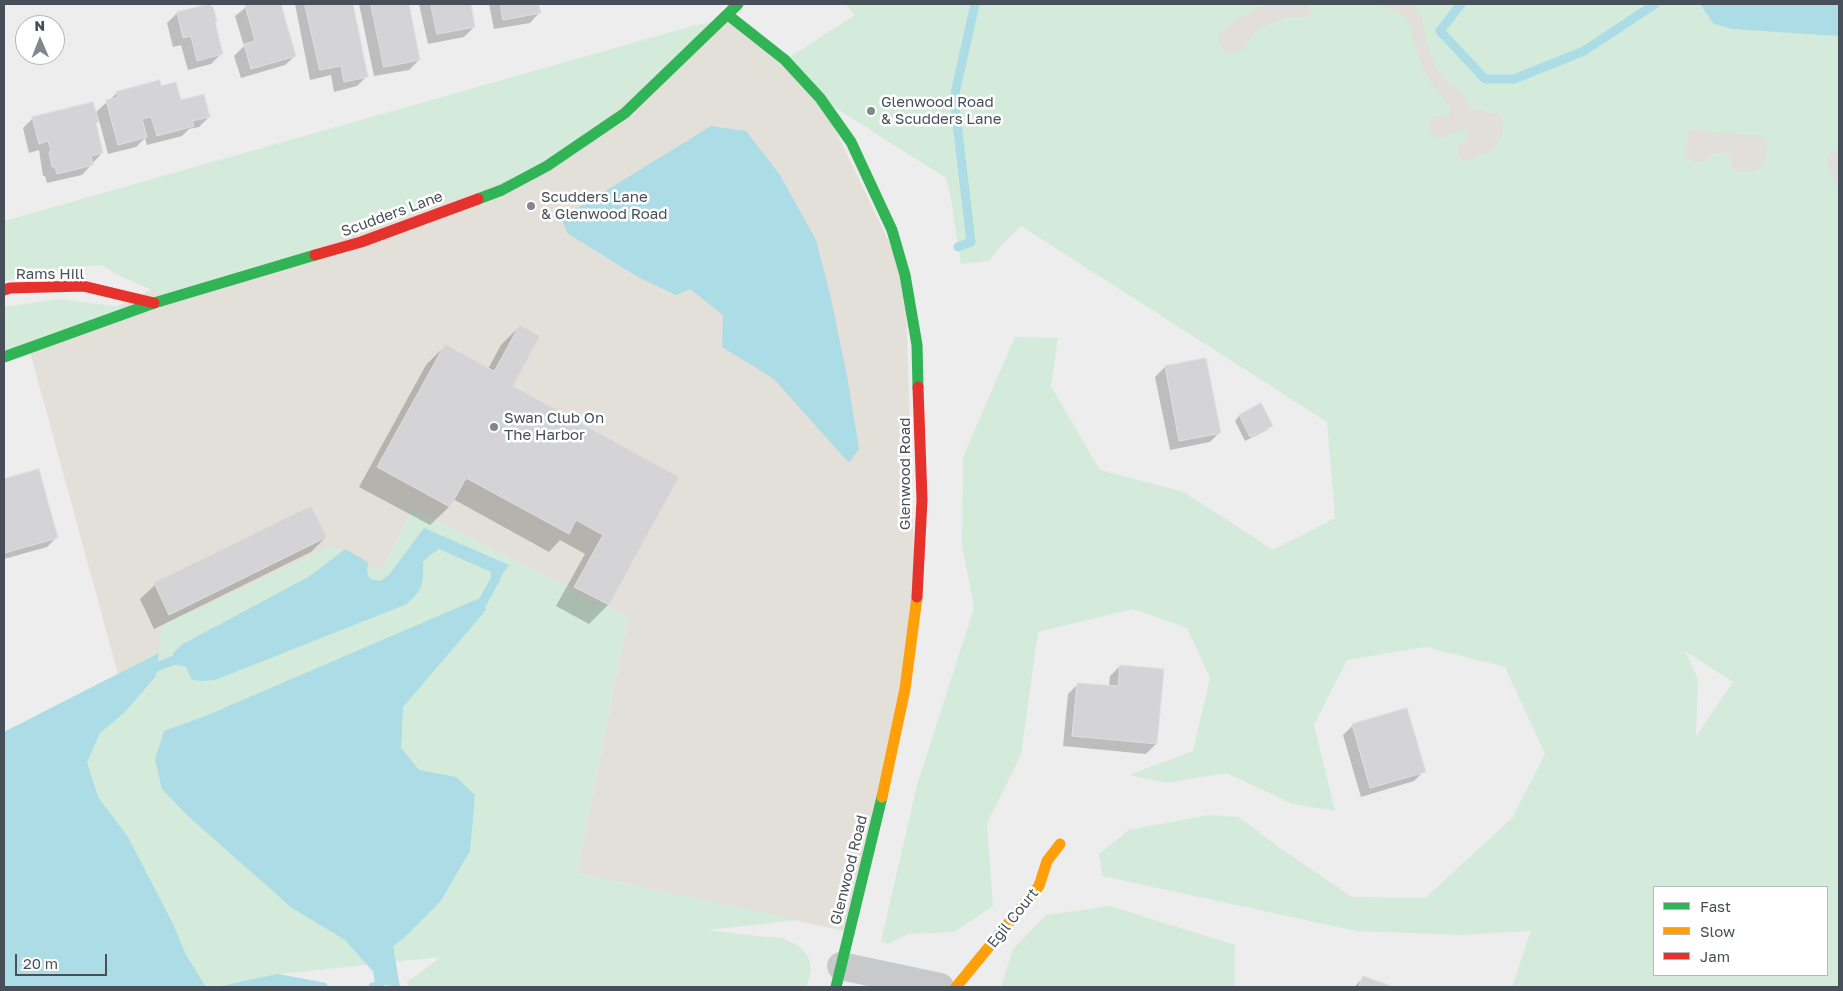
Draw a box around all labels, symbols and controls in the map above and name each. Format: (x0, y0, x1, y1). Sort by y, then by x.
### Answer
north arrow (15, 15, 65, 65)
text: N (34, 17, 45, 34)
place label: Glenwood Road & Scudders Lane (881, 93, 1001, 128)
marker: Glenwood Road & Scudders Lane (865, 105, 877, 117)
street label: Scudders Lane (339, 187, 445, 241)
place label: Scudders Lane & Glenwood Road (541, 188, 668, 223)
marker: Scudders Lane & Glenwood Road (525, 200, 537, 212)
street label: Rams Hill (16, 265, 84, 283)
place label: Swan Club On The Harbor (504, 409, 604, 444)
street label: Glenwood Road (896, 418, 914, 530)
marker: Swan Club On The Harbor (488, 421, 500, 433)
street label: Glenwood Road (827, 813, 871, 927)
street label: Egil Court (984, 885, 1042, 951)
legend (1653, 886, 1828, 976)
text: Fast (1700, 897, 1731, 915)
text: Slow (1700, 922, 1735, 940)
scale bar (18, 944, 110, 976)
text: Jam (1700, 947, 1730, 965)
text: 20 m (23, 954, 58, 972)

